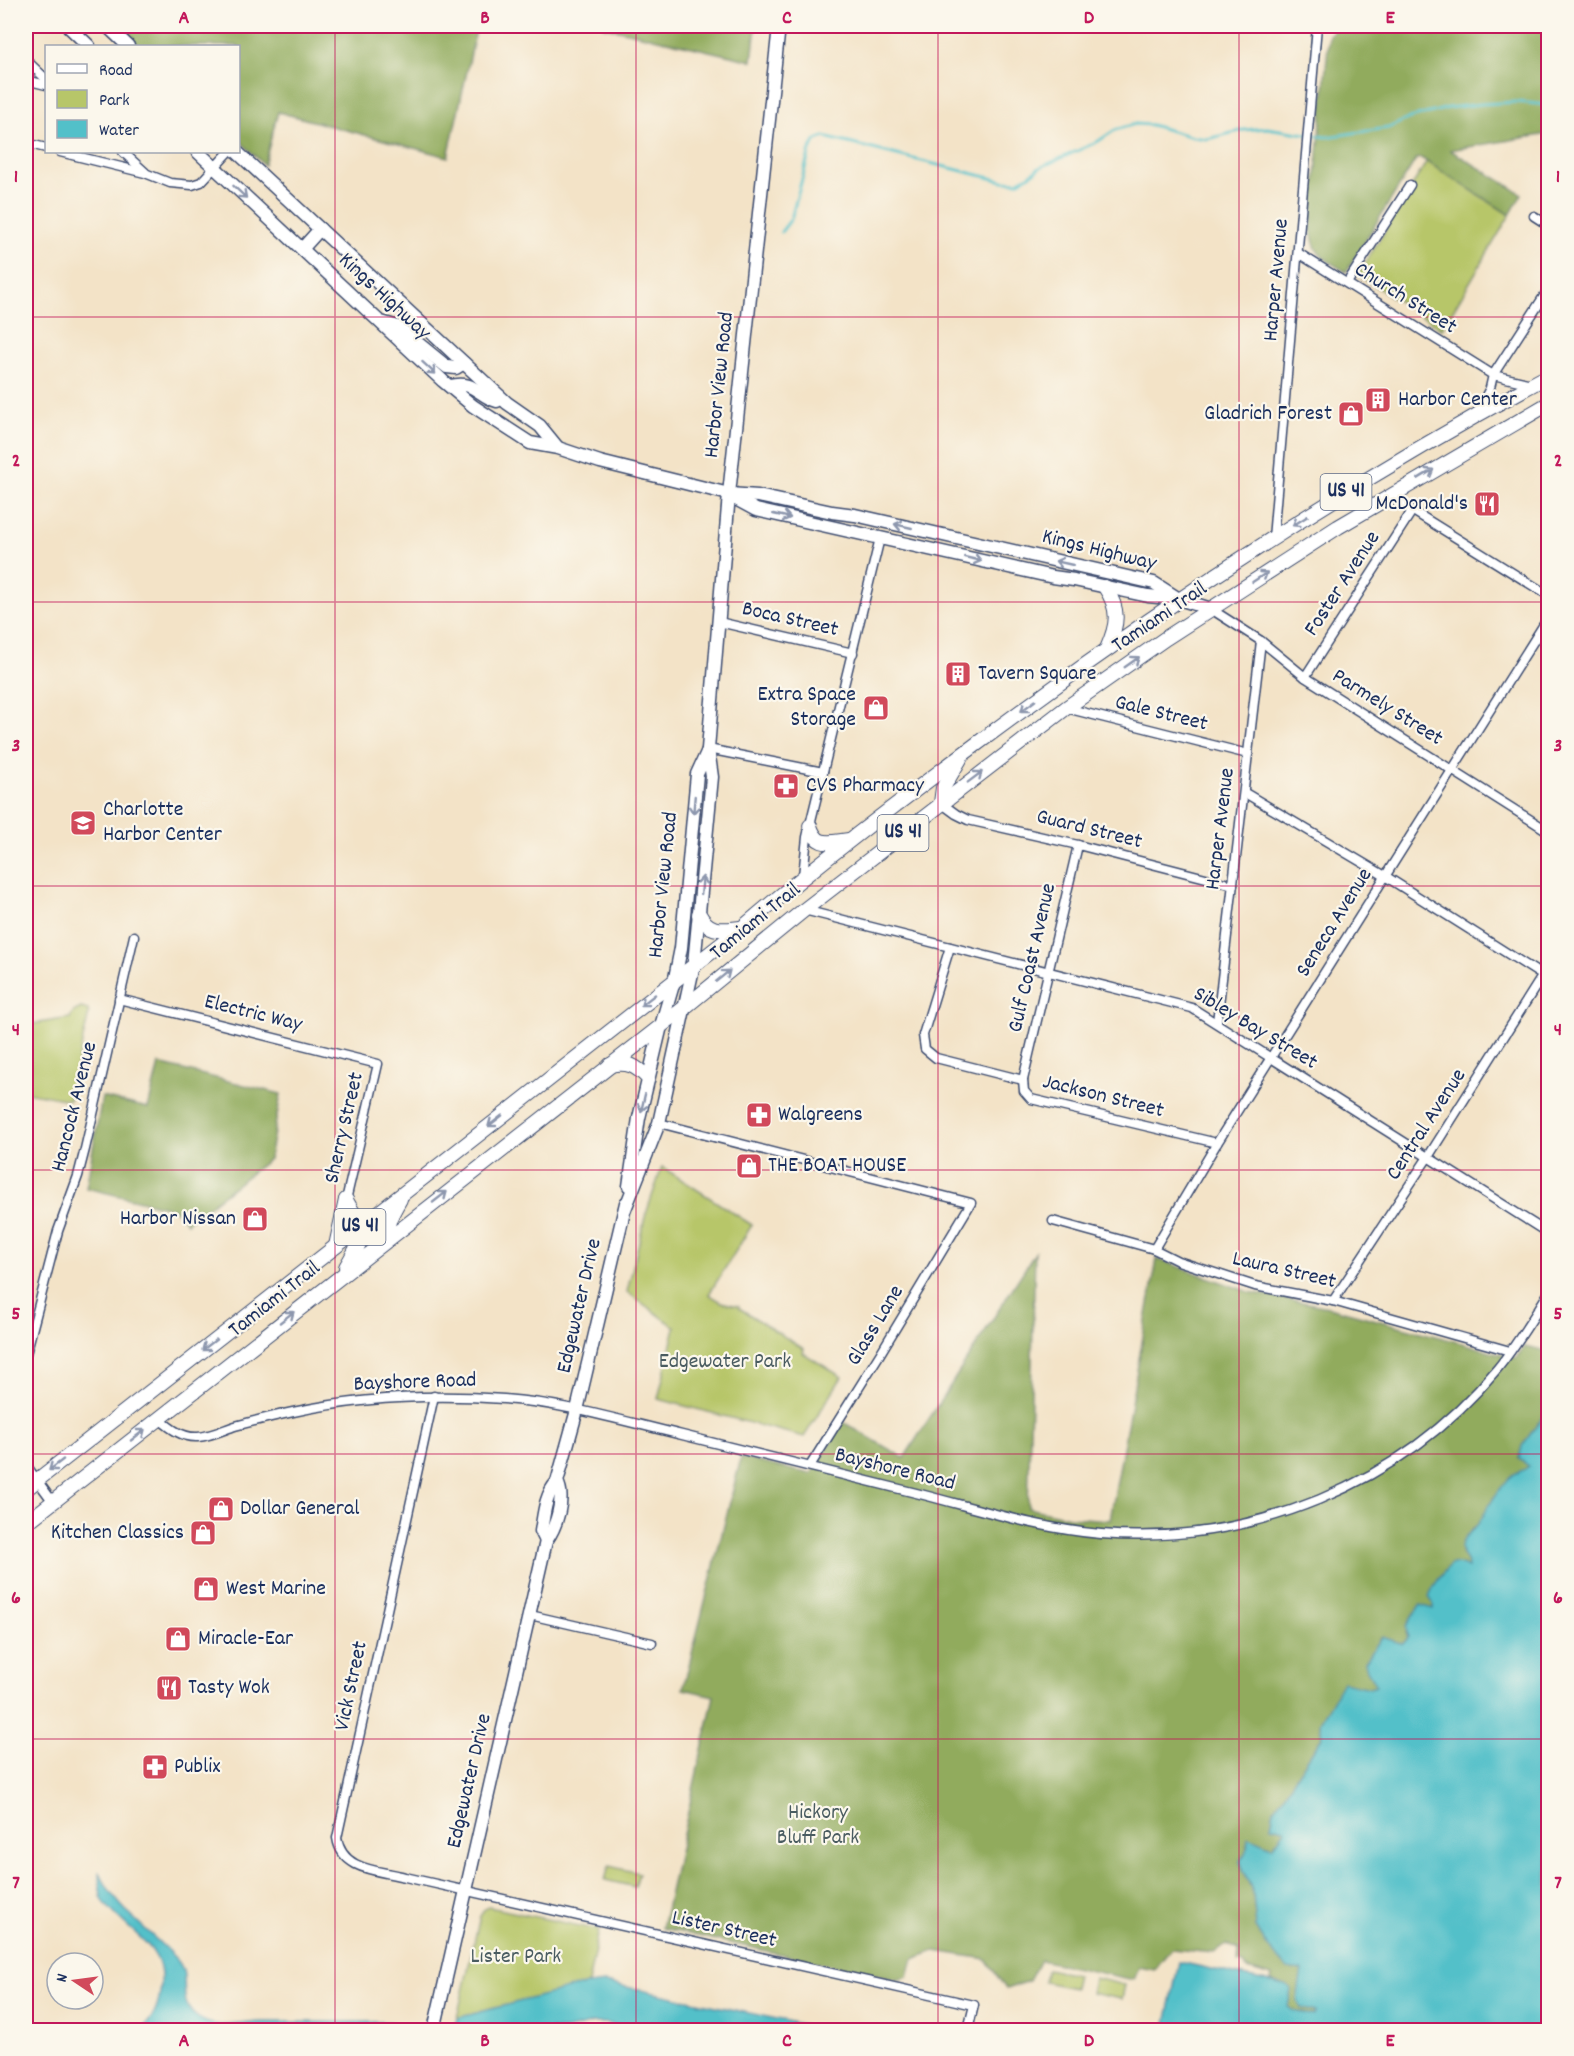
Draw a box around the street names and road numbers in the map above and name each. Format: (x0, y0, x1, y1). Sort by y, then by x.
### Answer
street label: Harper Avenue (1256, 217, 1298, 343)
street label: Kings Highway (331, 246, 438, 349)
street label: Church Street (1348, 255, 1462, 343)
street label: Harbor View Road (697, 310, 743, 460)
road number: US 41 (1320, 474, 1372, 510)
street label: Kings Highway (1039, 522, 1160, 580)
street label: Foster Avenue (1297, 525, 1389, 643)
street label: Tamiami Trail (1106, 575, 1214, 661)
street label: Boca Street (739, 594, 841, 646)
street label: Parmely Street (1325, 661, 1449, 755)
street label: Gale Street (1111, 687, 1211, 741)
street label: Harper Avenue (1198, 766, 1244, 892)
street label: Guard Street (1033, 802, 1145, 858)
street label: Harbor View Road (641, 810, 687, 960)
road number: US 41 (878, 815, 928, 851)
street label: Seneca Avenue (1289, 862, 1381, 984)
street label: Tamiami Trail (704, 876, 808, 968)
street label: Gulf Coast Avenue (1001, 880, 1065, 1036)
street label: Sibley Bay Street (1187, 980, 1323, 1078)
street label: Electric Way (201, 987, 306, 1041)
street label: Hancock Avenue (44, 1038, 106, 1176)
street label: Central Avenue (1379, 1063, 1475, 1187)
street label: Jackson Street (1039, 1067, 1167, 1127)
street label: Sherry Street (317, 1069, 373, 1187)
road number: US 41 (334, 1209, 386, 1245)
street label: Edgewater Drive (549, 1236, 611, 1376)
street label: Laura Street (1229, 1244, 1339, 1298)
street label: Tamiami Trail (222, 1254, 328, 1346)
street label: Glass Lane (840, 1280, 912, 1372)
street label: Bayshore Road (353, 1365, 477, 1401)
street label: Bayshore Road (832, 1440, 958, 1500)
street label: Vick Street (327, 1638, 377, 1734)
street label: Edgewater Drive (439, 1711, 501, 1851)
street label: Lister Street (669, 1903, 779, 1957)

